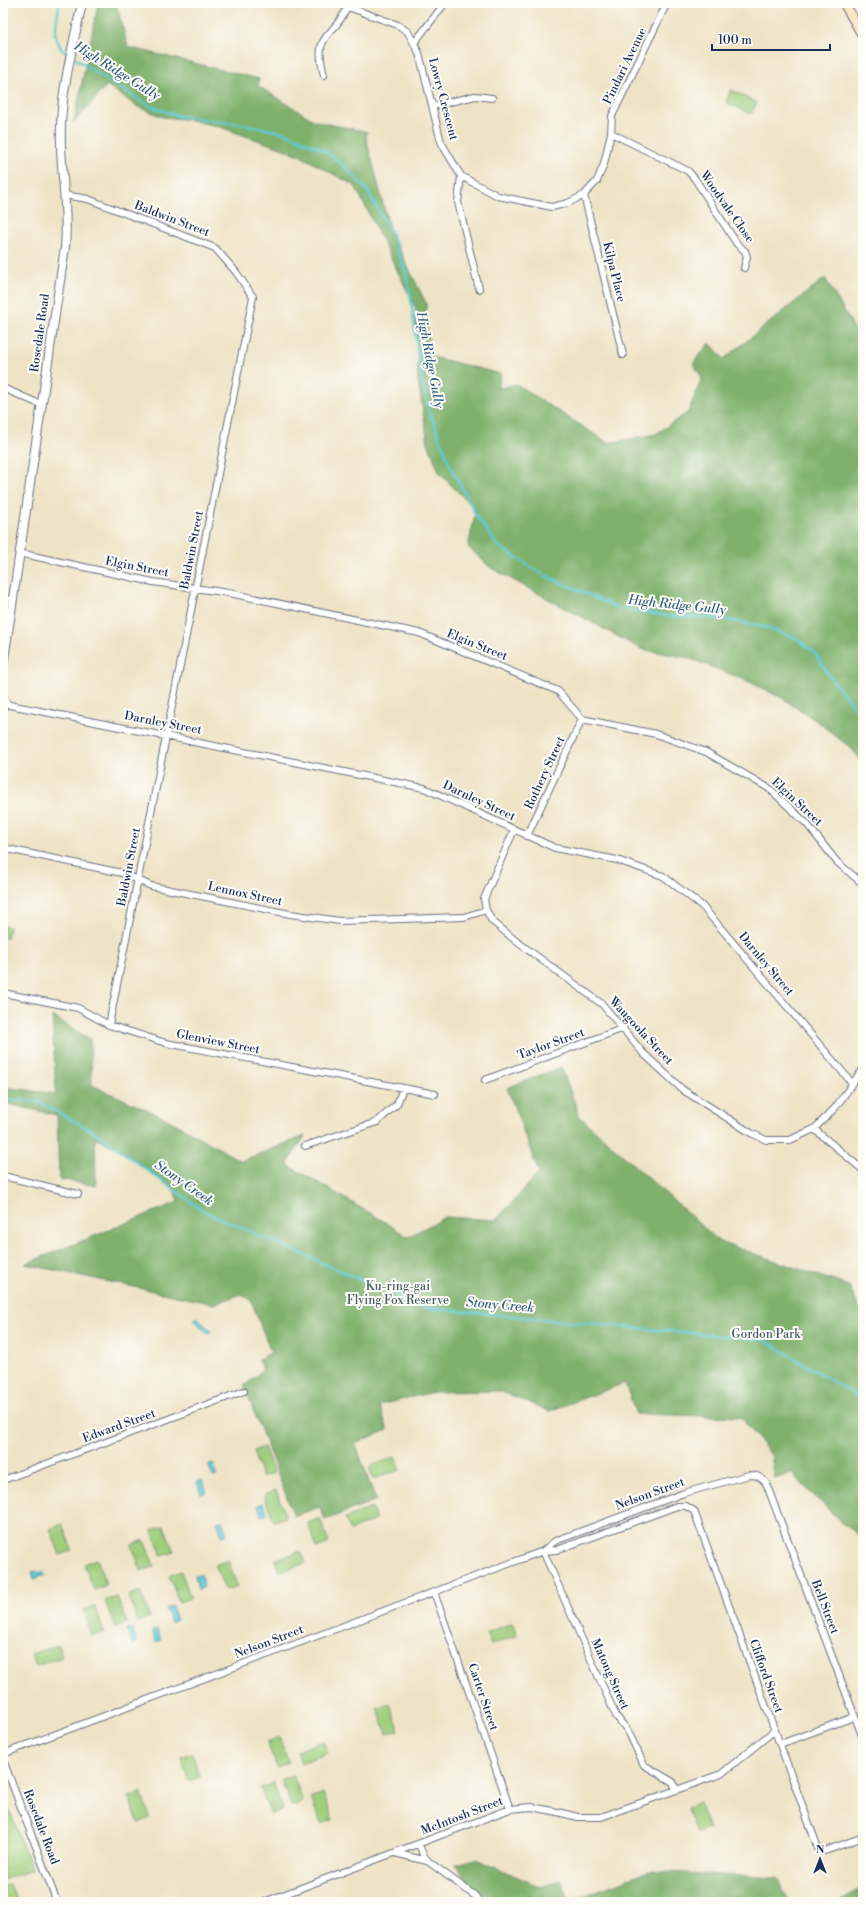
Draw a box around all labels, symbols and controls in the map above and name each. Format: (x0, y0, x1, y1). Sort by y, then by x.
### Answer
street label: Pindari Avenue (600, 25, 650, 107)
scale bar (712, 26, 830, 52)
text: 100 m (718, 33, 752, 48)
water label: High Ridge Gully (70, 38, 163, 104)
street label: Lowry Crescent (425, 56, 461, 143)
street label: Woodvale Close (696, 167, 757, 246)
street label: Baldwin Street (131, 197, 212, 241)
street label: Kilpa Place (599, 240, 629, 304)
street label: Rosedale Road (27, 293, 53, 373)
water label: High Ridge Gully (413, 309, 447, 410)
street label: Baldwin Street (177, 509, 207, 591)
street label: Elgin Street (104, 554, 171, 581)
water label: High Ridge Gully (626, 592, 727, 618)
street label: Elgin Street (444, 626, 510, 664)
street label: Darnley Street (123, 708, 204, 738)
street label: Rothery Street (522, 733, 569, 812)
street label: Elgin Street (768, 775, 826, 830)
street label: Darnley Street (440, 778, 518, 825)
street label: Baldwin Street (114, 826, 144, 908)
street label: Lennox Street (206, 879, 284, 909)
street label: Darnley Street (735, 929, 797, 999)
street label: Waugoola Street (605, 993, 677, 1069)
street label: Taylor Street (516, 1025, 587, 1063)
street label: Glenview Street (175, 1027, 262, 1058)
water label: Stony Creek (151, 1157, 217, 1209)
park label: Ku-ring-gai Flying Fox Reserve (347, 1279, 449, 1308)
water label: Stony Creek (465, 1294, 535, 1316)
park label: Gordon Park (732, 1327, 801, 1342)
street label: Edward Street (80, 1406, 158, 1446)
street label: Nelson Street (613, 1474, 687, 1513)
street label: Bell Street (807, 1577, 842, 1637)
street label: Nelson Street (232, 1622, 306, 1662)
street label: Matong Street (588, 1636, 633, 1712)
street label: Clifford Street (746, 1637, 786, 1715)
street label: Carter Street (464, 1661, 502, 1733)
street label: Rosedale Road (20, 1787, 62, 1867)
street label: McIntosh Street (419, 1793, 506, 1839)
north arrow (800, 1839, 840, 1879)
text: N (816, 1843, 825, 1857)

